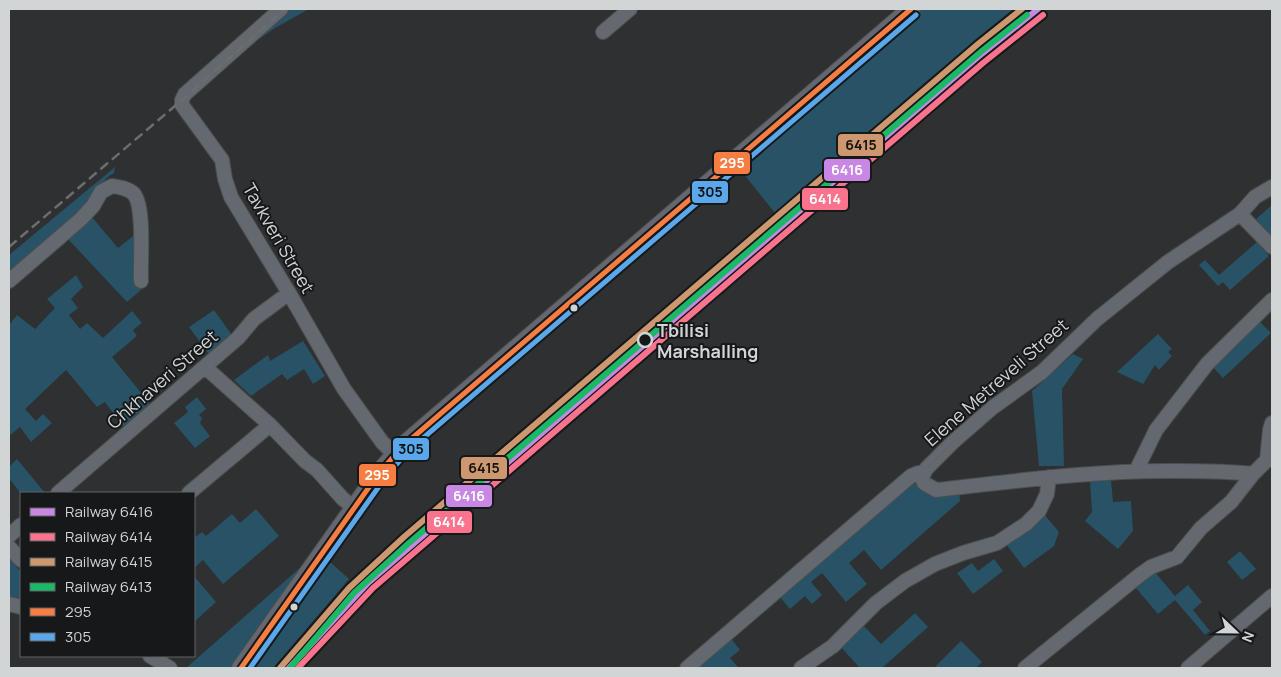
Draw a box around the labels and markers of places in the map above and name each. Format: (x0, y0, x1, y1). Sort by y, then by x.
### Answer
unlabelled marker (569, 303, 579, 313)
place label: Tbilisi Marshalling (657, 318, 758, 363)
marker: Tbilisi Marshalling (637, 332, 653, 348)
unlabelled marker (289, 602, 299, 612)

